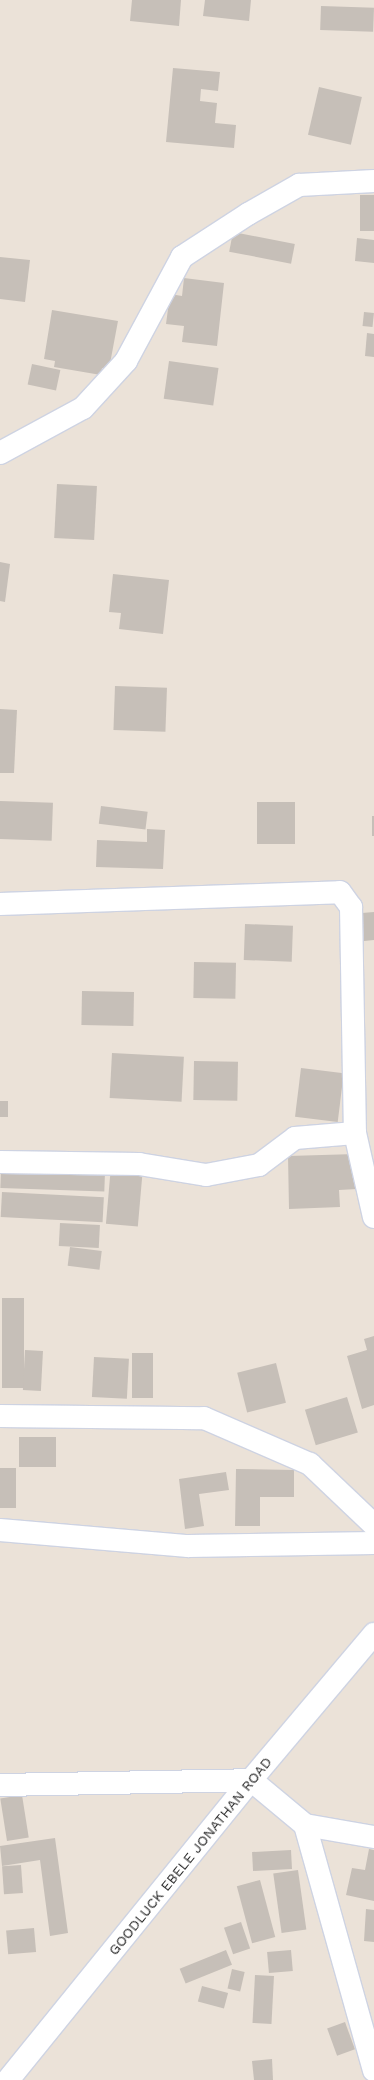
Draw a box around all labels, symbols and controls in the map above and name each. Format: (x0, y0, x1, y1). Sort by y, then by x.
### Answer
street label: GOODLUCK EBELE JONATHAN ROAD (105, 1753, 275, 1959)

